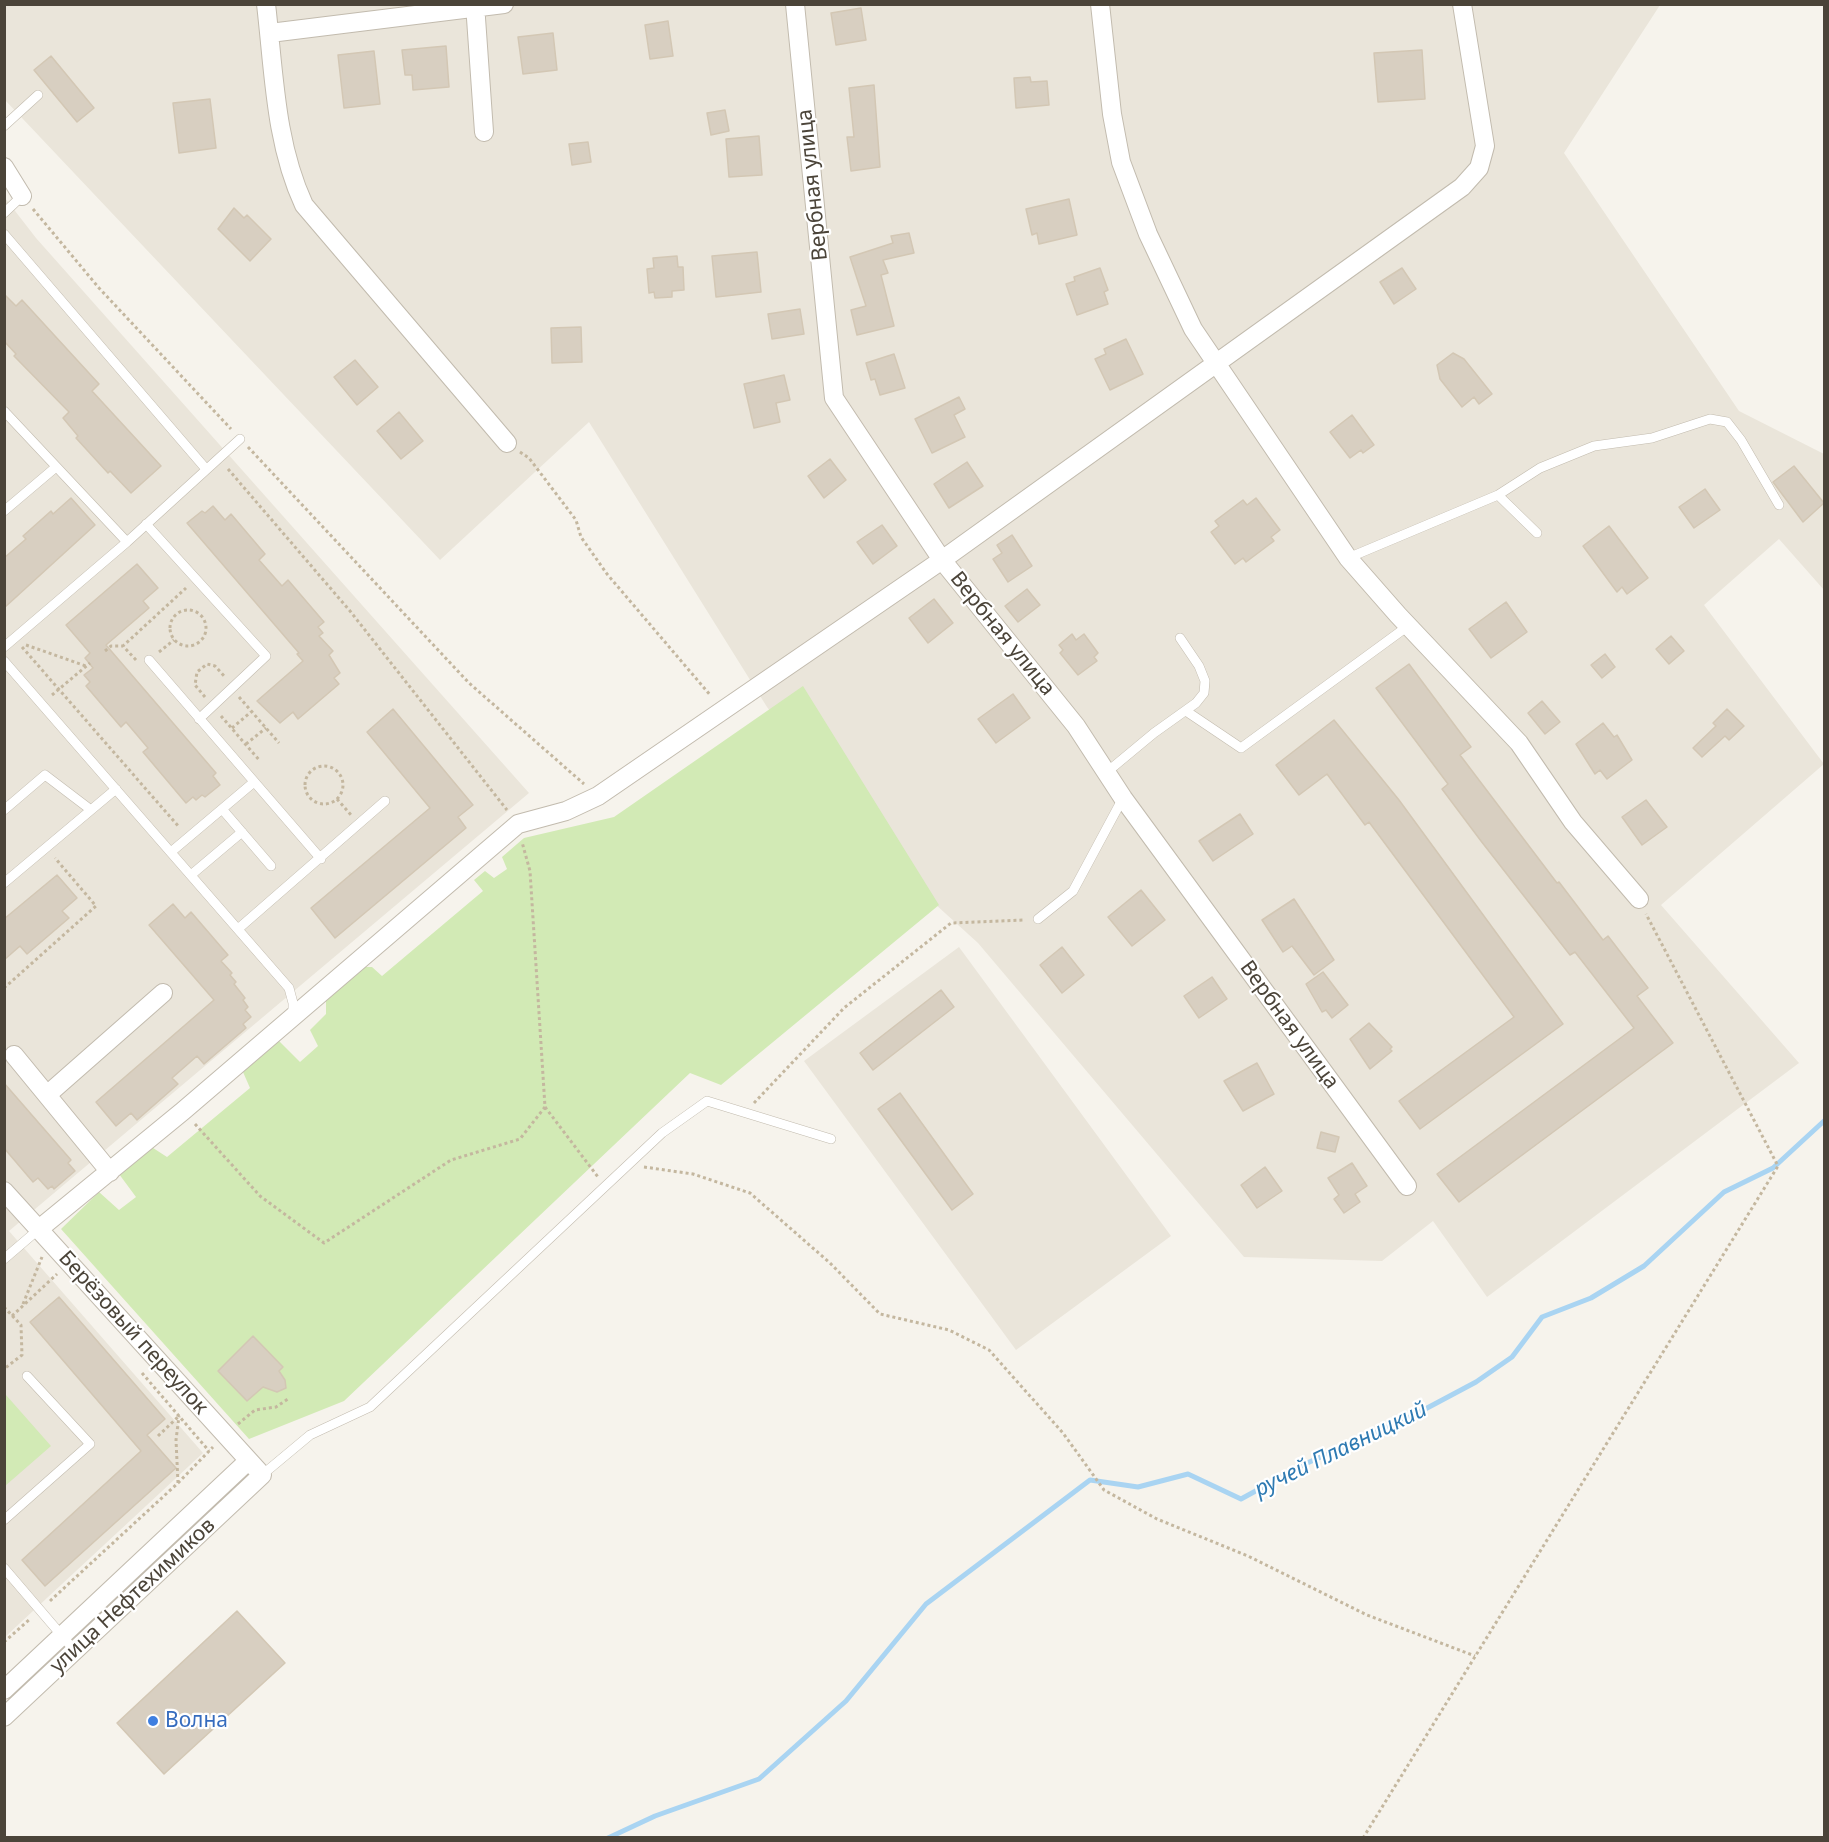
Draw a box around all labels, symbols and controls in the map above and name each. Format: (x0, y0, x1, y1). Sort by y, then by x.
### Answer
street label: Вербная улица (793, 108, 833, 262)
street label: Вербная улица (944, 567, 1060, 701)
street label: Вербная улица (1234, 956, 1344, 1094)
street label: Берёзовый переулок (53, 1246, 213, 1420)
water label: ручей Плавницкий (1250, 1397, 1432, 1503)
street label: улица Нефтехимиков (45, 1513, 221, 1679)
place label: Волна (165, 1708, 228, 1734)
marker: Волна (146, 1714, 160, 1728)

